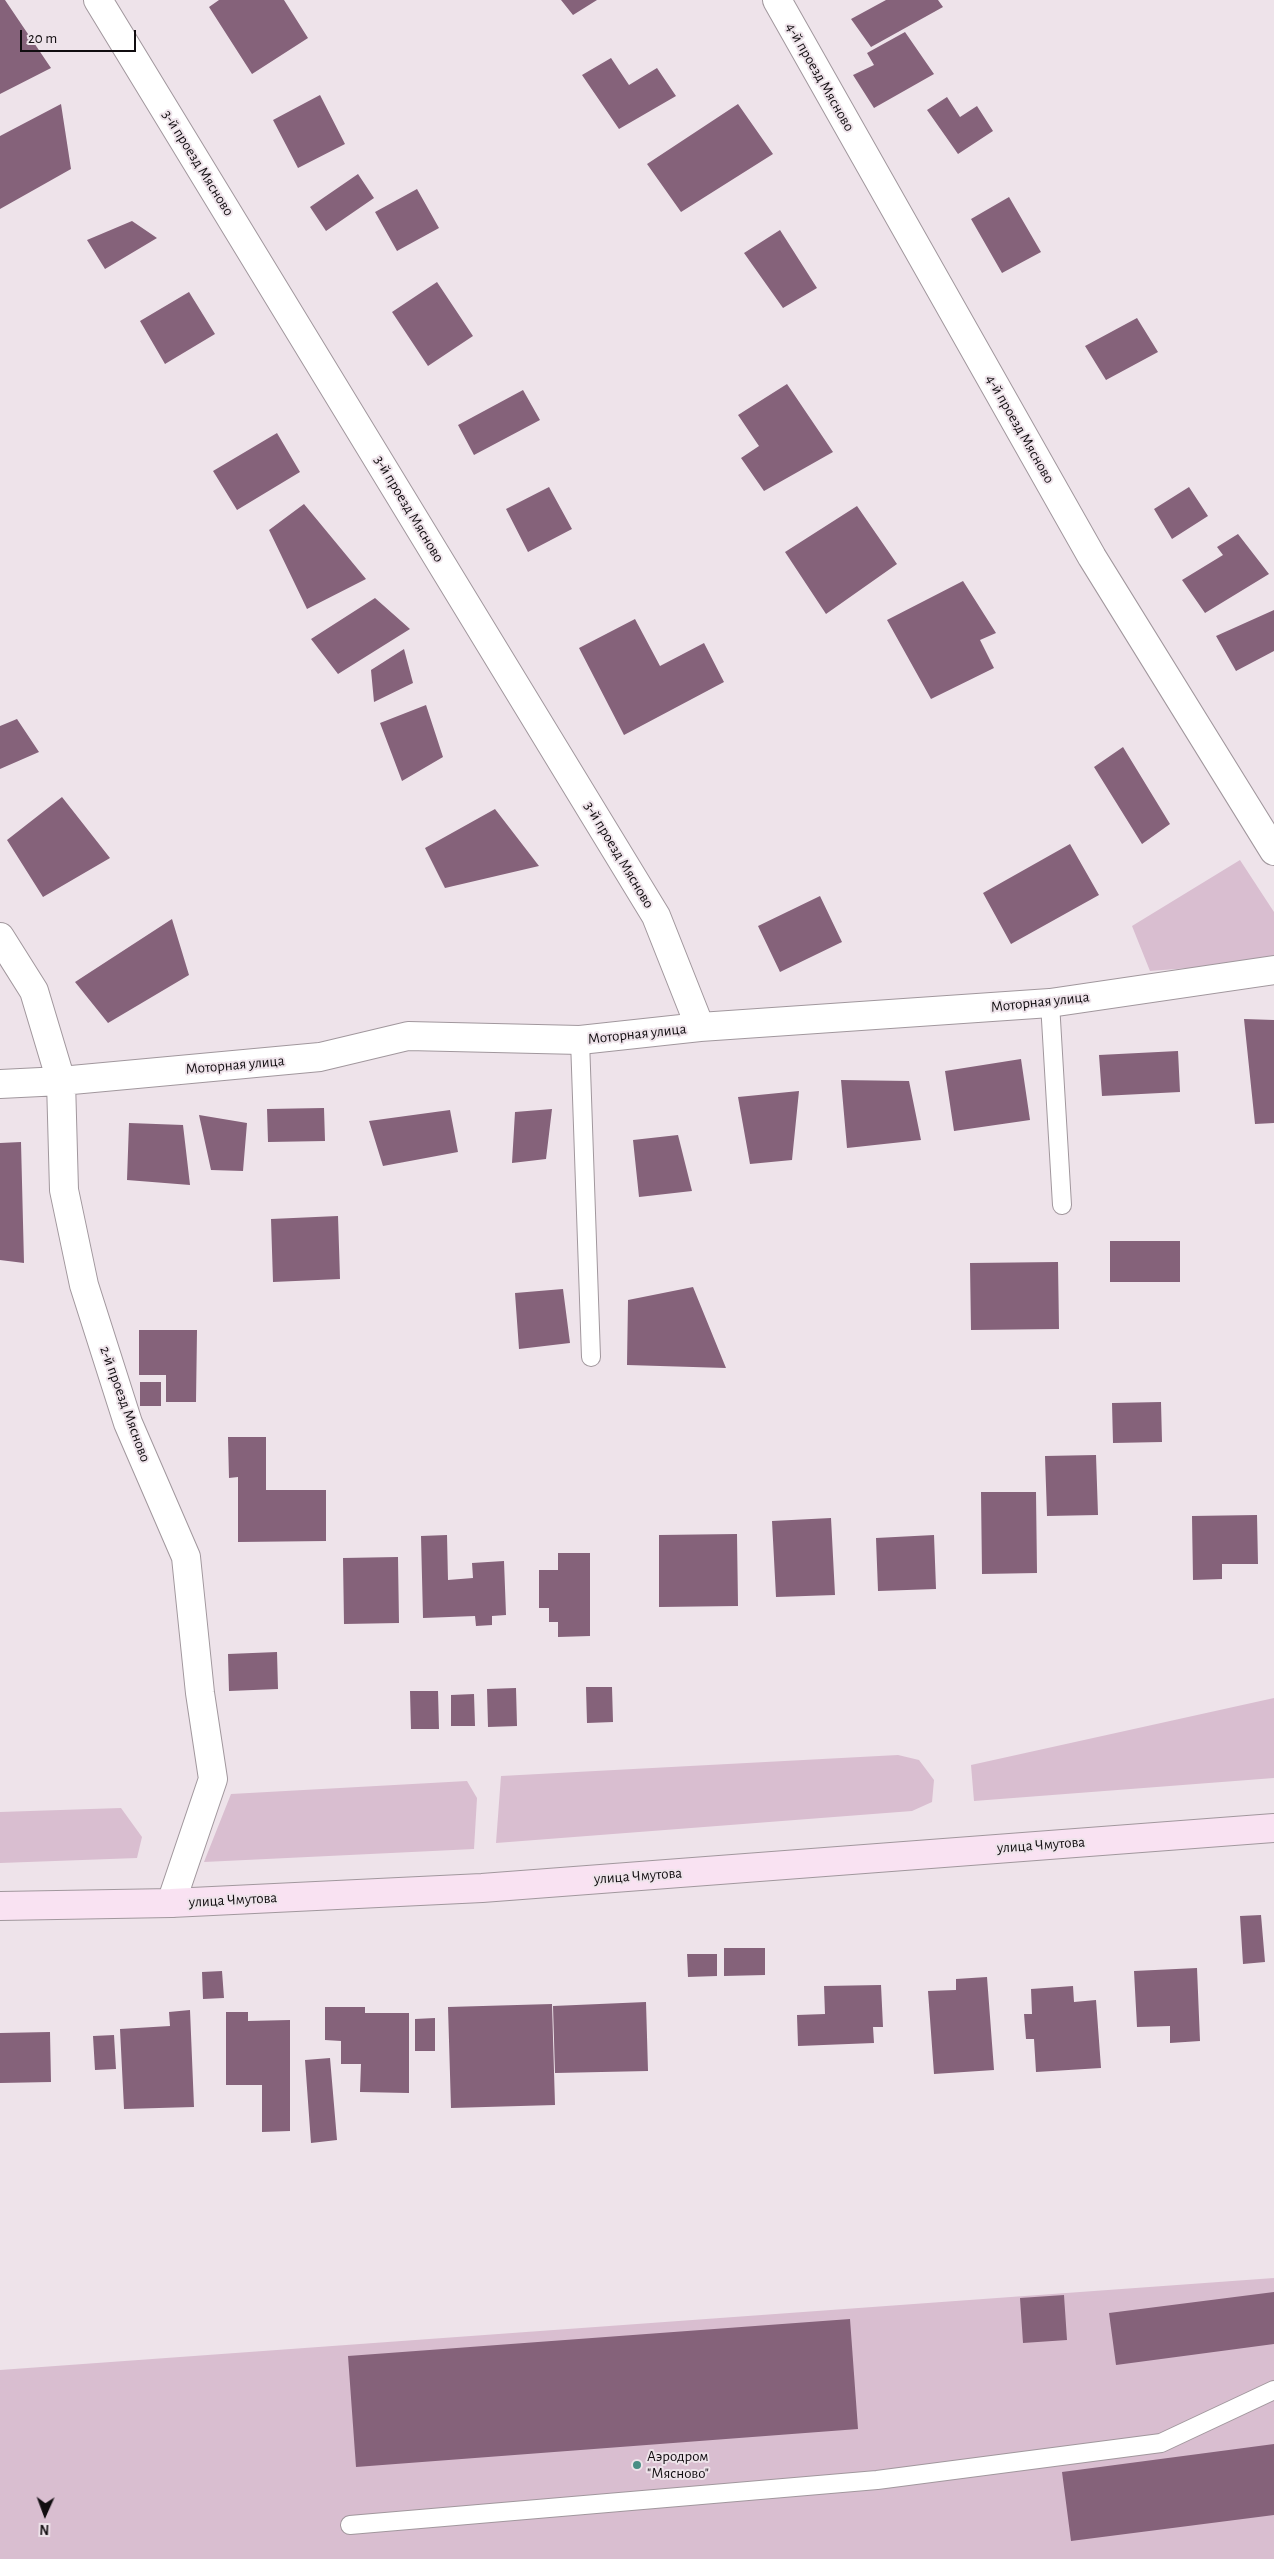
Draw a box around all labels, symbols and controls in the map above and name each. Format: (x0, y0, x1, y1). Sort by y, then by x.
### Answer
scale bar (22, 20, 139, 52)
street label: 4-й проезд Мясново (782, 20, 858, 134)
text: 20 m (28, 31, 57, 46)
street label: 3-й проезд Мясново (158, 107, 238, 219)
street label: 4-й проезд Мясново (982, 372, 1058, 486)
street label: 3-й проезд Мясново (370, 452, 448, 566)
street label: 3-й проезд Мясново (580, 798, 658, 912)
street label: Моторная улица (990, 988, 1090, 1016)
street label: Моторная улица (587, 1020, 687, 1048)
street label: Моторная улица (185, 1052, 285, 1078)
street label: 2-й проезд Мясново (96, 1344, 154, 1464)
street label: улица Чмутова (996, 1833, 1086, 1857)
street label: улица Чмутова (593, 1864, 683, 1888)
street label: улица Чмутова (188, 1889, 278, 1911)
place label: Аэродром "Мясново" (647, 2447, 709, 2482)
marker: Аэродром "Мясново" (631, 2459, 643, 2471)
north arrow (20, 2489, 70, 2539)
text: N (39, 2522, 50, 2536)

